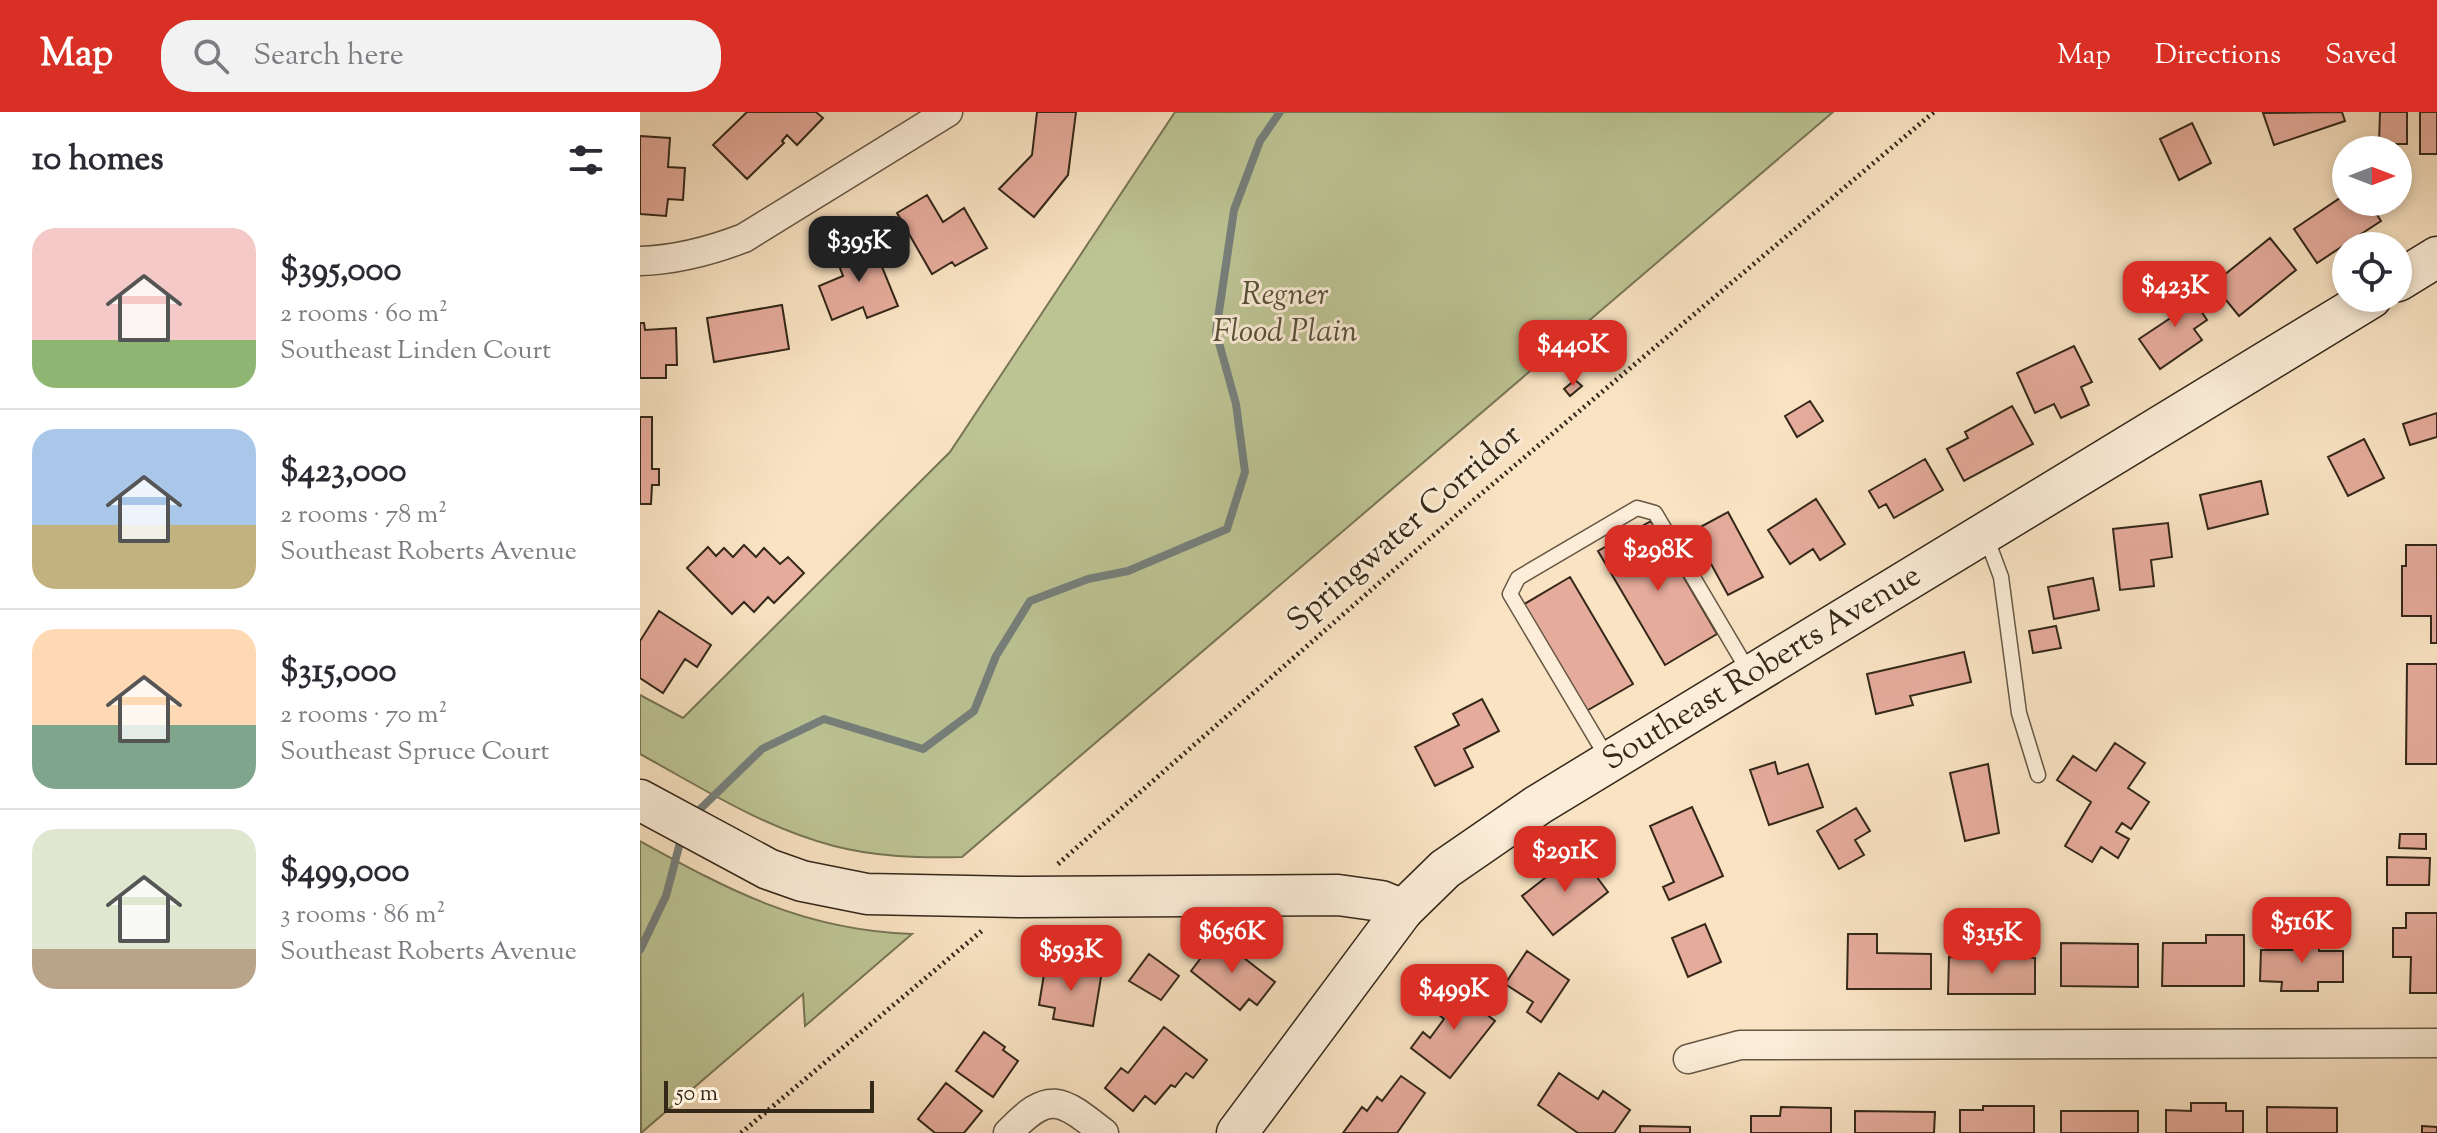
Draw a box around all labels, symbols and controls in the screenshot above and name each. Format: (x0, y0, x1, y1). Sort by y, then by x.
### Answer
search box (161, 20, 721, 92)
text: Map (40, 29, 113, 83)
icon: search (189, 34, 233, 78)
text: Search here (253, 35, 404, 78)
text: Map (2057, 36, 2111, 76)
text: Directions (2155, 36, 2281, 76)
text: Saved (2325, 36, 2397, 76)
text: 10 homes (32, 136, 164, 185)
north arrow (2332, 136, 2412, 216)
map controls (2332, 136, 2412, 312)
icon: filters (564, 138, 608, 182)
pin: $395K (803, 216, 915, 284)
text: $395K (827, 223, 891, 260)
button: locate (2332, 232, 2412, 312)
text: $395,000 (280, 247, 402, 296)
icon: home (96, 260, 192, 356)
pin: $423K (2119, 261, 2231, 329)
text: $423K (2141, 268, 2209, 305)
park label: Regner Flood Plain (1212, 273, 1358, 356)
text: 2 rooms · 60 m² (280, 296, 448, 333)
pin: $440K (1517, 320, 1629, 388)
text: $440K (1537, 327, 1609, 364)
text: Southeast Linden Court (280, 333, 551, 370)
street label: Springwater Corridor (1278, 414, 1532, 644)
text: $423,000 (280, 448, 406, 497)
icon: home (96, 461, 192, 557)
text: 2 rooms · 78 m² (280, 497, 447, 534)
pin: $298K (1602, 525, 1714, 593)
text: $298K (1623, 532, 1693, 569)
text: Southeast Roberts Avenue (280, 534, 577, 571)
street label: Southeast Roberts Avenue (1594, 554, 1930, 783)
text: $315,000 (280, 648, 397, 697)
icon: home (96, 661, 192, 757)
text: 2 rooms · 70 m² (280, 697, 447, 734)
text: Southeast Spruce Court (280, 734, 549, 771)
pin: $291K (1509, 826, 1621, 894)
text: $291K (1532, 833, 1598, 870)
text: $499,000 (280, 848, 409, 897)
icon: home (96, 861, 192, 957)
text: 3 rooms · 86 m² (280, 897, 445, 934)
pin: $516K (2246, 897, 2358, 965)
text: $516K (2270, 904, 2334, 941)
pin: $656K (1176, 907, 1288, 975)
pin: $315K (1936, 908, 2048, 976)
text: $656K (1198, 914, 1266, 951)
text: $315K (1962, 915, 2022, 952)
pin: $593K (1015, 925, 1127, 993)
text: $593K (1039, 932, 1103, 969)
text: Southeast Roberts Avenue (280, 934, 577, 971)
pin: $499K (1398, 964, 1510, 1032)
text: $499K (1419, 971, 1489, 1008)
scale bar (664, 1077, 874, 1113)
text: 50 m (676, 1079, 718, 1111)

